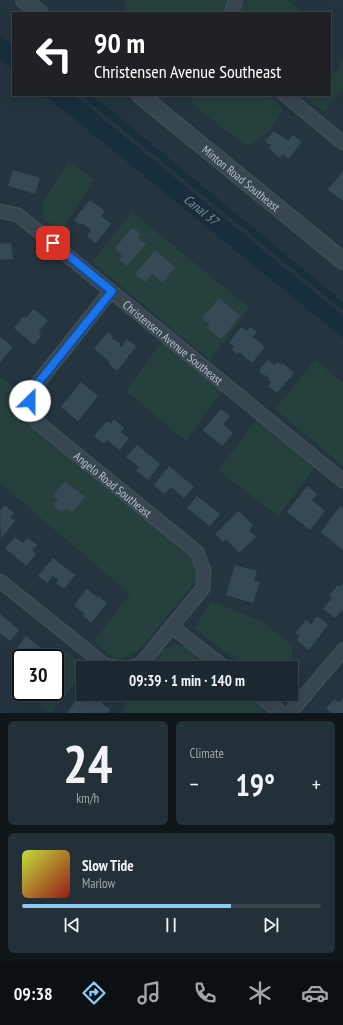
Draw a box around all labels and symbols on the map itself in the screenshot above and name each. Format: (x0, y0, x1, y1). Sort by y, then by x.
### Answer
street label: Minton Road Southeast (199, 142, 284, 215)
water label: Canal 37 (180, 191, 223, 230)
pin (36, 226, 70, 260)
street label: Christensen Avenue Southeast (120, 297, 227, 388)
position arrow (9, 380, 51, 422)
street label: Angelo Road Southeast (71, 448, 156, 520)
speed limit sign: 30 (12, 649, 64, 701)

